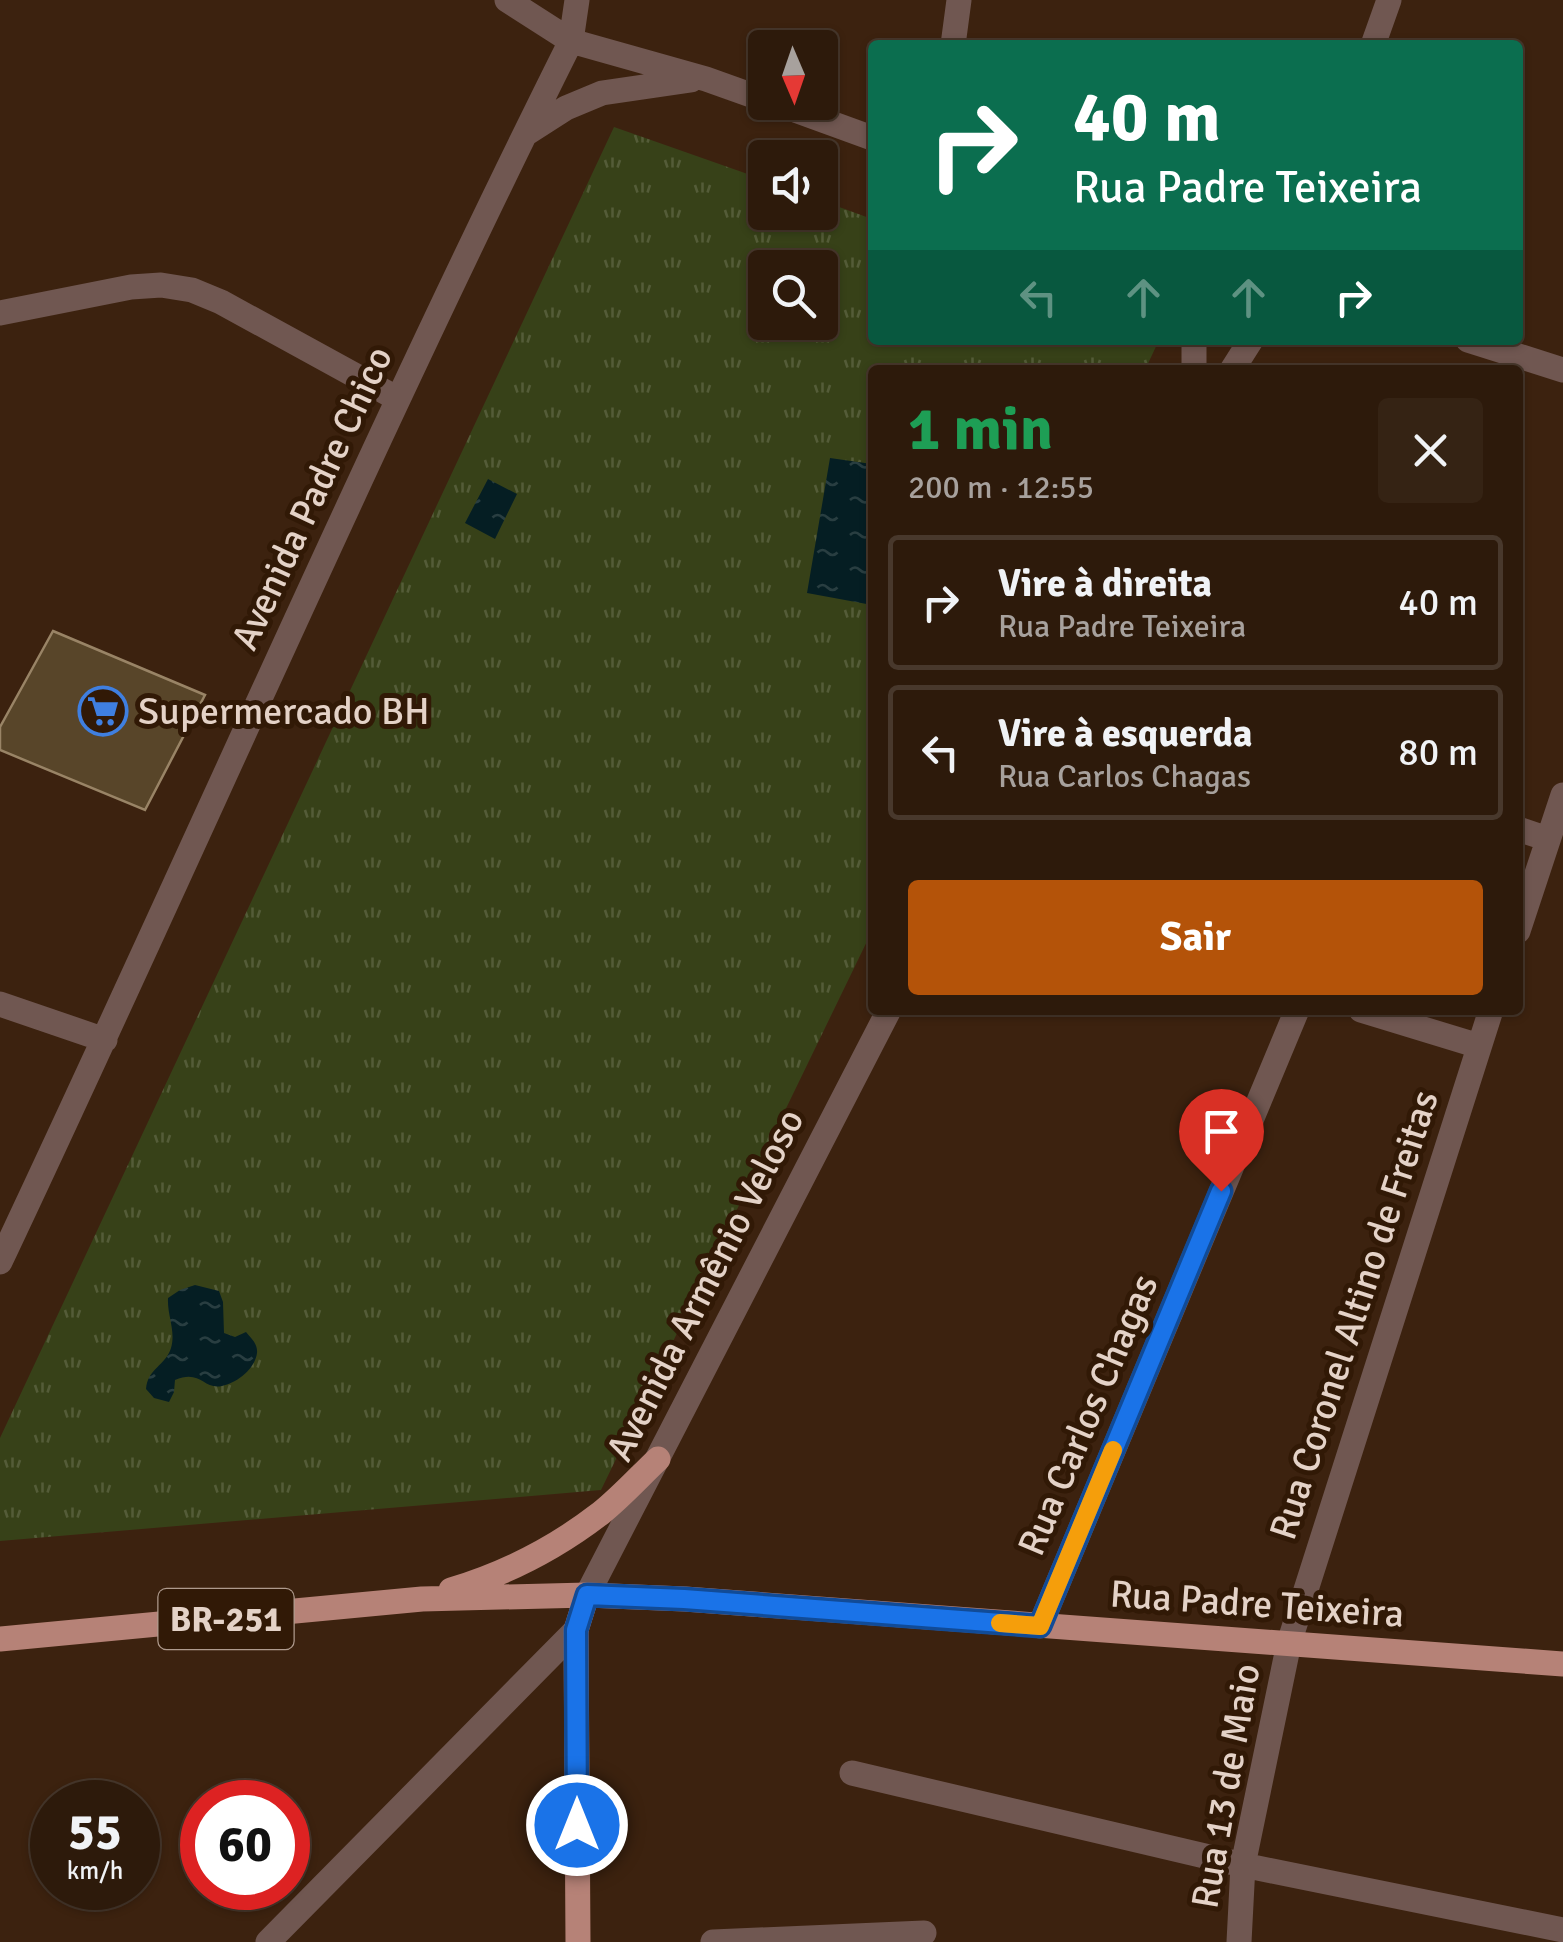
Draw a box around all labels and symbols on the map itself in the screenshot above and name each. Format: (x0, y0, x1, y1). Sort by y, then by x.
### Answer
north arrow (748, 30, 838, 120)
street label: Avenida Padre Chico (221, 339, 403, 657)
supermarket icon: Supermercado BH (77, 685, 129, 737)
place label: Supermercado BH (138, 688, 430, 735)
street label: Rua Coronel Altino de Freitas (1259, 1085, 1449, 1545)
pin (1179, 1089, 1264, 1192)
street label: Avenida Armênio Veloso (596, 1101, 814, 1469)
street label: Rua Carlos Chagas (1008, 1267, 1168, 1563)
street label: Rua Padre Teixeira (1108, 1570, 1406, 1638)
road number: BR-251 (158, 1589, 294, 1649)
street label: Rua 13 de Maio (1181, 1660, 1271, 1912)
position arrow (525, 1773, 629, 1877)
speed limit sign: 60 (180, 1780, 310, 1910)

